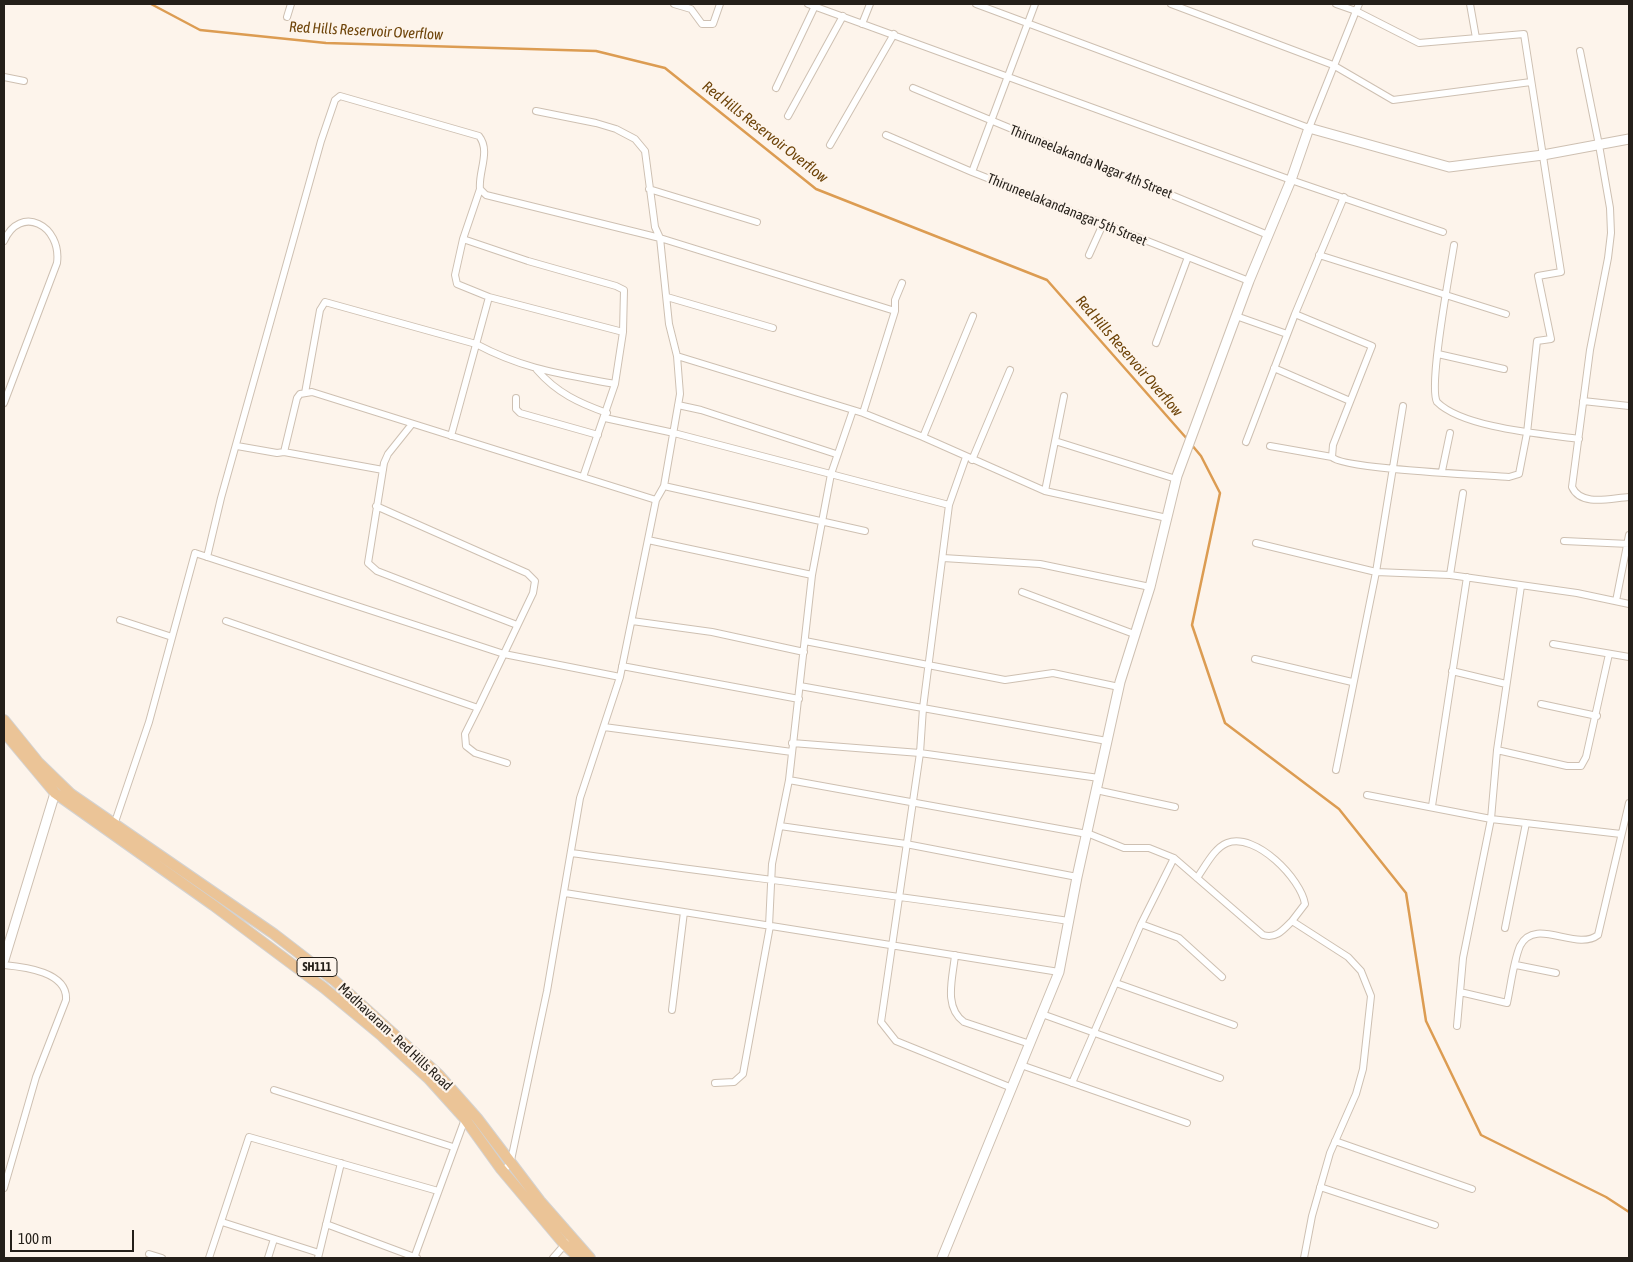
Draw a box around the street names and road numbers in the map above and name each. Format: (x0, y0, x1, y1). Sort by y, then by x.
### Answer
street label: Thiruneelakanda Nagar 4th Street (1007, 122, 1175, 202)
street label: Thiruneelakandanagar 5th Street (985, 170, 1149, 250)
road number: SH111 (297, 958, 337, 976)
street label: Madhavaram - Red Hills Road (334, 980, 456, 1094)

